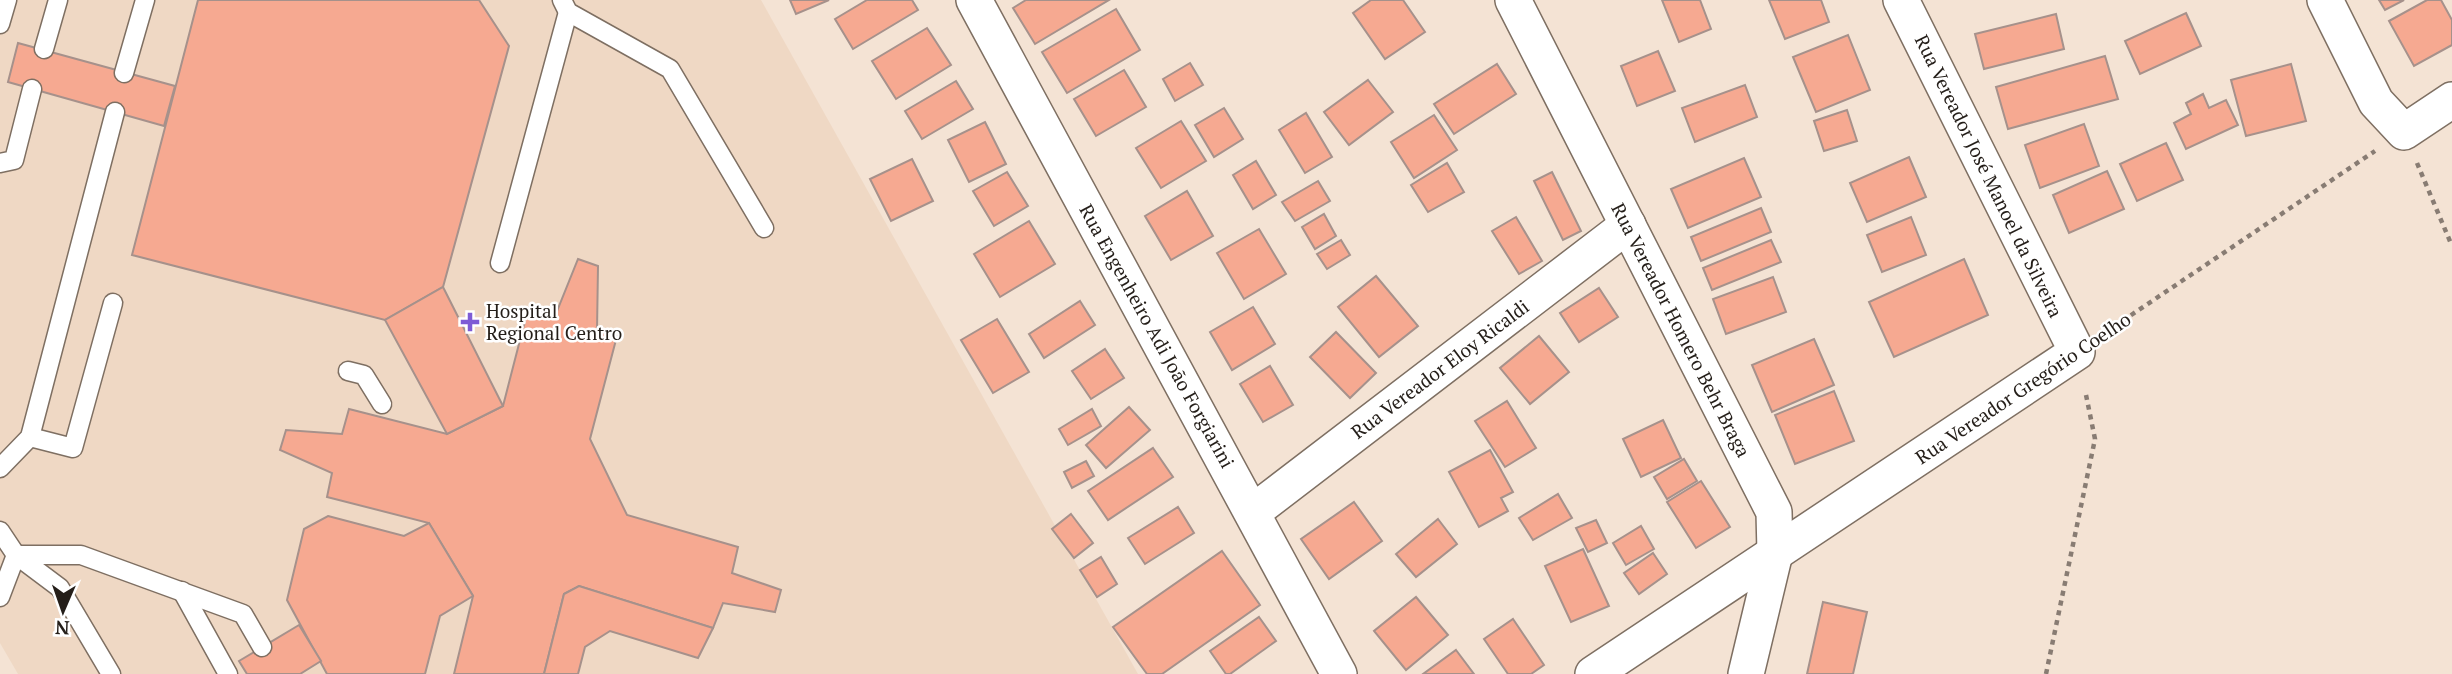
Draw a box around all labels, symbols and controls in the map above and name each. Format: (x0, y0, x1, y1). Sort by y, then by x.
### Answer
street label: Rua Vereador José Manoel da Silveira (1910, 30, 2069, 322)
street label: Rua Vereador Homero Behr Braga (1606, 198, 1757, 461)
street label: Rua Engenheiro Adi João Forgiarini (1074, 199, 1241, 472)
street label: Rua Vereador Eloy Ricaldi (1346, 294, 1534, 444)
place label: Hospital Regional Centro (486, 298, 622, 345)
street label: Rua Vereador Gregório Coelho (1910, 306, 2135, 469)
marker: Hospital Regional Centro (460, 312, 480, 332)
north arrow (28, 576, 98, 646)
text: N (54, 616, 70, 641)

